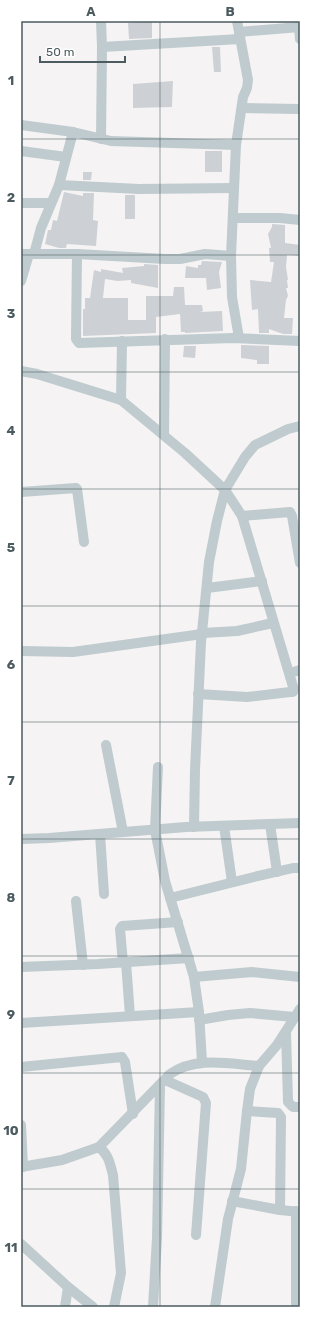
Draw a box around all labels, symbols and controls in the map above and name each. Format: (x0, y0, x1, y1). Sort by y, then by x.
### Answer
text: A (86, 4, 96, 19)
text: B (225, 4, 235, 19)
scale bar (40, 38, 125, 64)
text: 50 m (46, 45, 74, 59)
text: 1 (8, 73, 14, 88)
text: 2 (7, 190, 15, 205)
text: 3 (7, 306, 16, 321)
text: 4 (7, 423, 16, 438)
text: 5 (7, 540, 15, 555)
text: 6 (7, 657, 16, 672)
text: 7 (7, 773, 15, 788)
text: 8 (7, 890, 16, 905)
text: 9 (7, 1007, 15, 1022)
text: 10 (3, 1123, 19, 1138)
text: 11 (5, 1240, 17, 1255)

